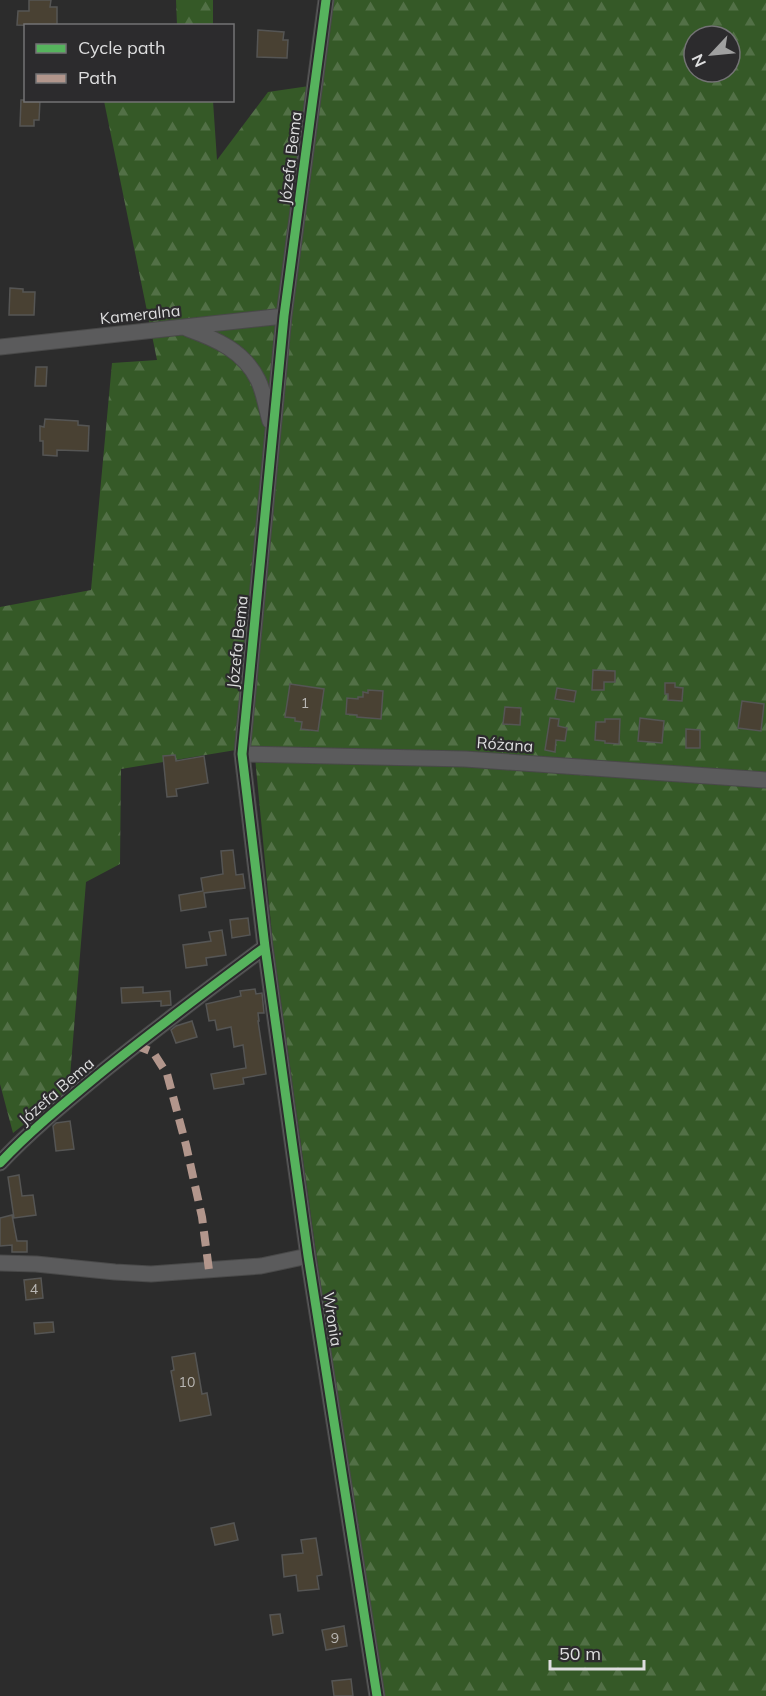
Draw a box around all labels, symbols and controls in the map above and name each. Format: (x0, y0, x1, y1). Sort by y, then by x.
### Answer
legend (24, 24, 234, 102)
north arrow (682, 24, 742, 84)
text: Cycle path (78, 36, 165, 59)
text: N (687, 51, 710, 70)
text: Path (78, 66, 117, 89)
street label: Józefa Bema (274, 110, 306, 206)
street label: Kameralna (99, 300, 181, 328)
street label: Józefa Bema (222, 594, 252, 690)
house number: 1 (301, 694, 309, 712)
street label: Różana (476, 732, 534, 756)
street label: Józefa Bema (14, 1053, 98, 1129)
house number: 4 (30, 1280, 39, 1298)
street label: Wronia (319, 1291, 347, 1347)
house number: 10 (179, 1373, 195, 1391)
house number: 9 (331, 1629, 339, 1647)
scale bar (550, 1633, 644, 1671)
text: 50 m (559, 1642, 601, 1665)

